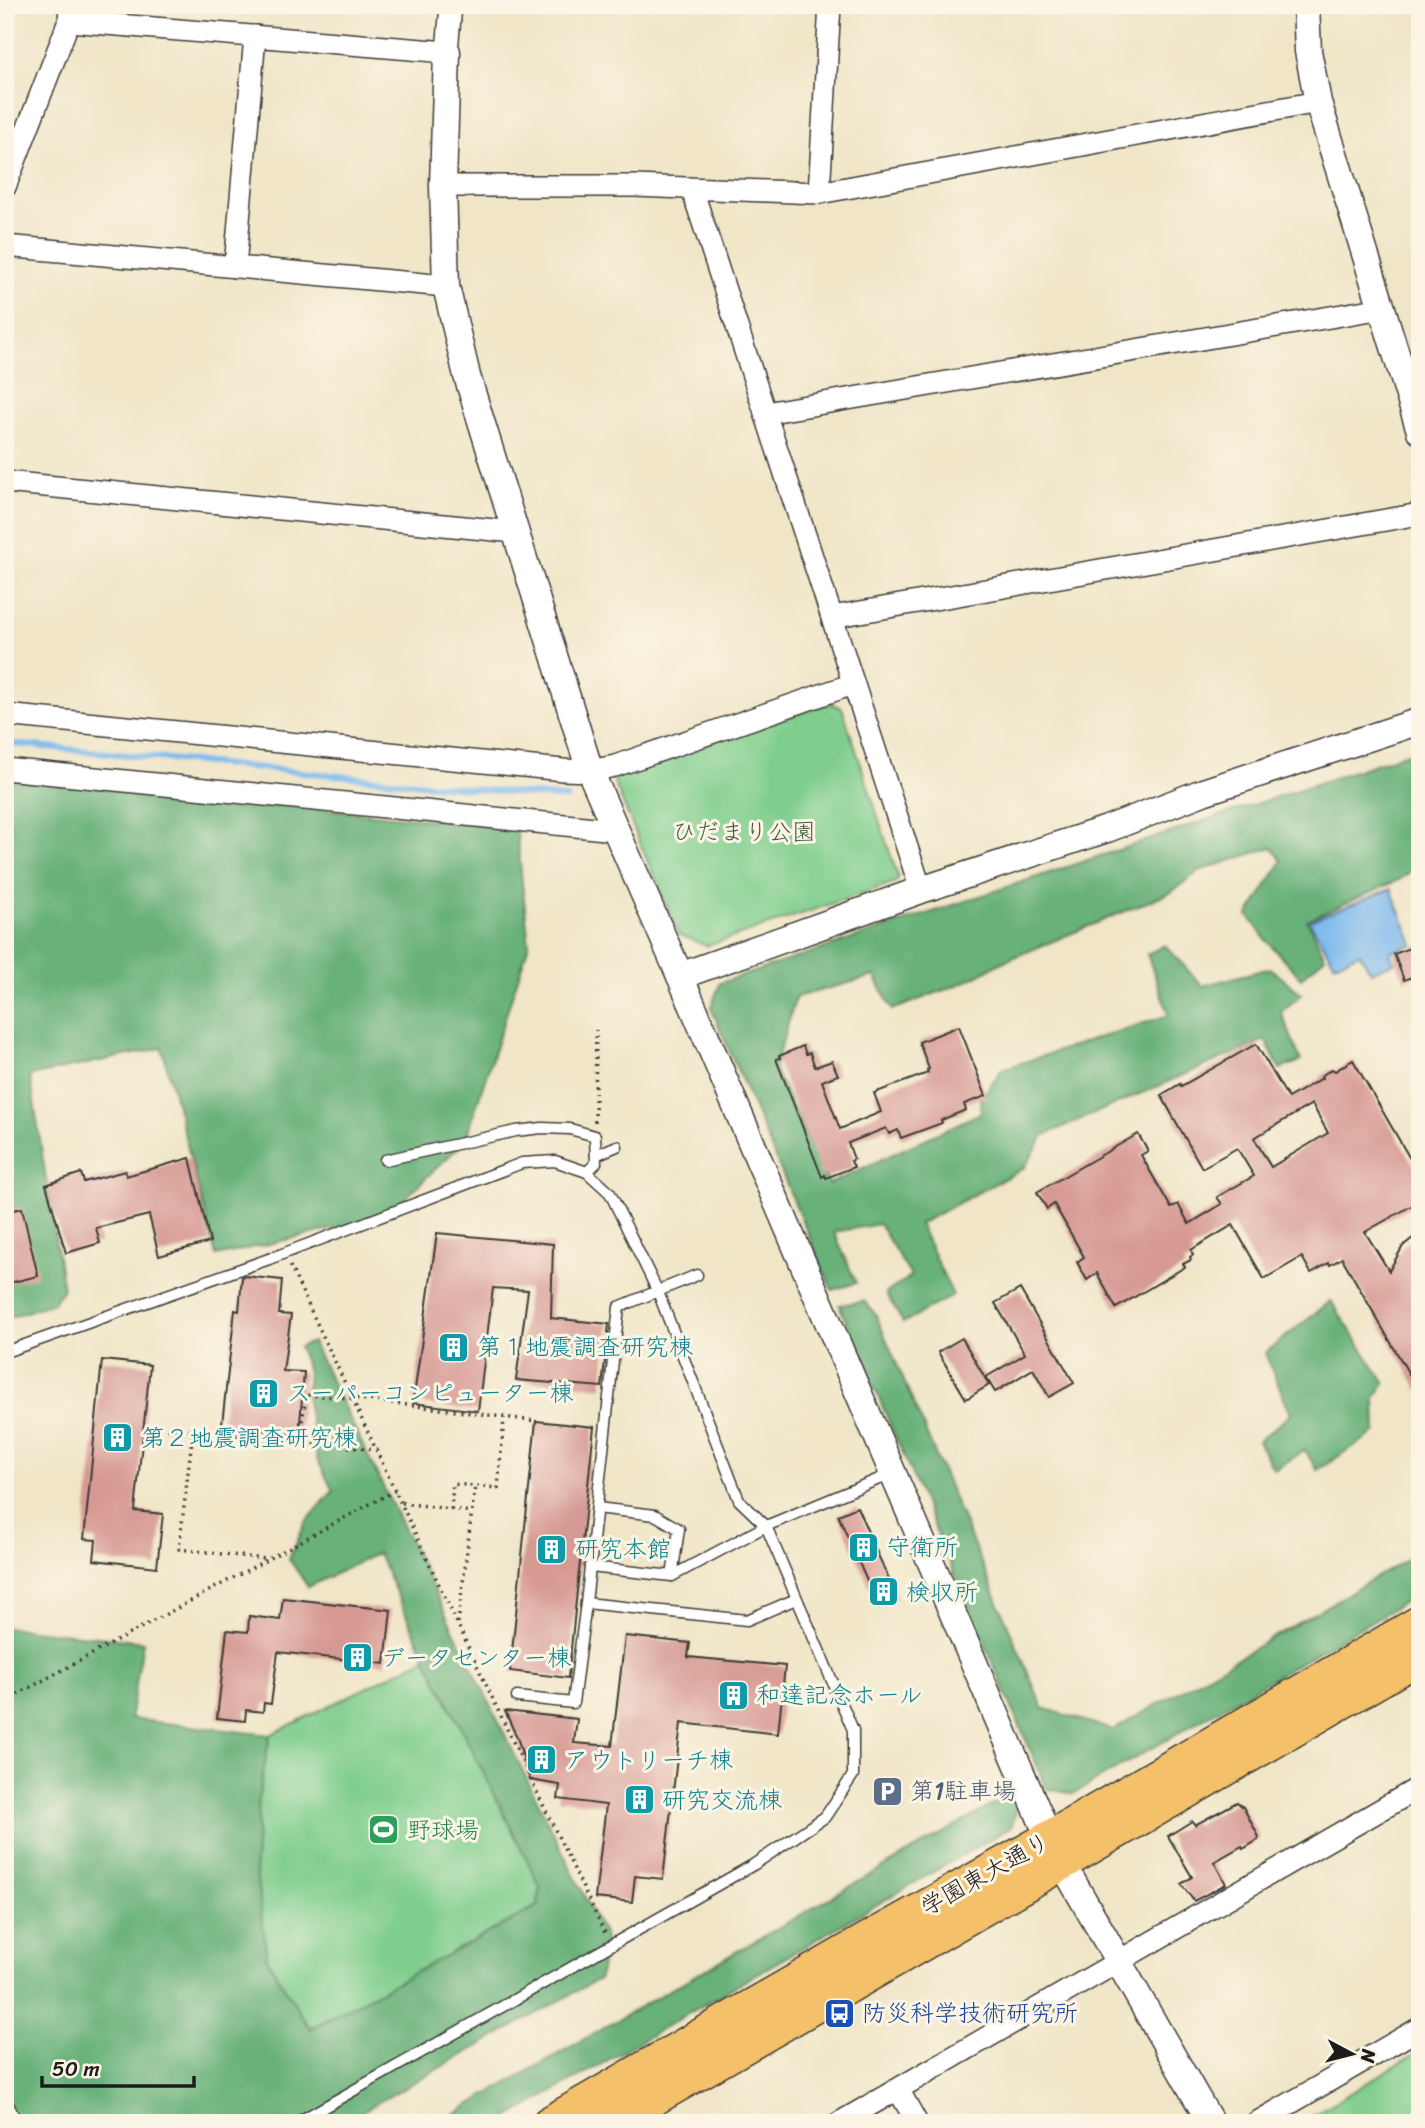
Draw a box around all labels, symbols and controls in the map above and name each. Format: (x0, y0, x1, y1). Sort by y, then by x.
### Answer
park label: ひだまり公園 (672, 811, 816, 853)
place label: 第１地震調査研究棟 (477, 1326, 693, 1368)
building icon: 第１地震調査研究棟 (437, 1330, 471, 1364)
place label: スーパーコンピューター棟 (287, 1372, 574, 1414)
building icon: スーパーコンピューター棟 (247, 1376, 281, 1410)
place label: 第２地震調査研究棟 (141, 1417, 357, 1459)
building icon: 第２地震調査研究棟 (101, 1421, 135, 1455)
place label: 守衛所 (886, 1526, 958, 1568)
place label: 研究本館 (575, 1528, 671, 1570)
building icon: 守衛所 (846, 1530, 880, 1564)
building icon: 研究本館 (535, 1532, 569, 1566)
place label: 検収所 (906, 1571, 978, 1613)
building icon: 検収所 (866, 1575, 900, 1609)
place label: データセンター棟 (381, 1637, 571, 1679)
building icon: データセンター棟 (341, 1641, 375, 1675)
place label: 和達記念ホール (756, 1674, 923, 1716)
building icon: 和達記念ホール (716, 1678, 750, 1712)
place label: アウトリーチ棟 (564, 1739, 733, 1781)
building icon: アウトリーチ棟 (524, 1743, 558, 1777)
place label: 第1駐車場 (910, 1770, 1016, 1812)
parking icon: 第1駐車場 (870, 1774, 904, 1808)
place label: 研究交流棟 (662, 1779, 782, 1821)
building icon: 研究交流棟 (622, 1783, 656, 1817)
place label: 野球場 (407, 1809, 479, 1851)
sports icon: 野球場 (367, 1813, 401, 1847)
street label: 学園東大通り (912, 1821, 1058, 1927)
place label: 防災科学技術研究所 (862, 1992, 1078, 2034)
bus stop icon: 防災科学技術研究所 (822, 1996, 856, 2030)
north arrow (1316, 2020, 1386, 2090)
scale bar (42, 2044, 194, 2088)
text: N (1351, 2046, 1386, 2065)
text: 50 m (52, 2050, 100, 2088)

